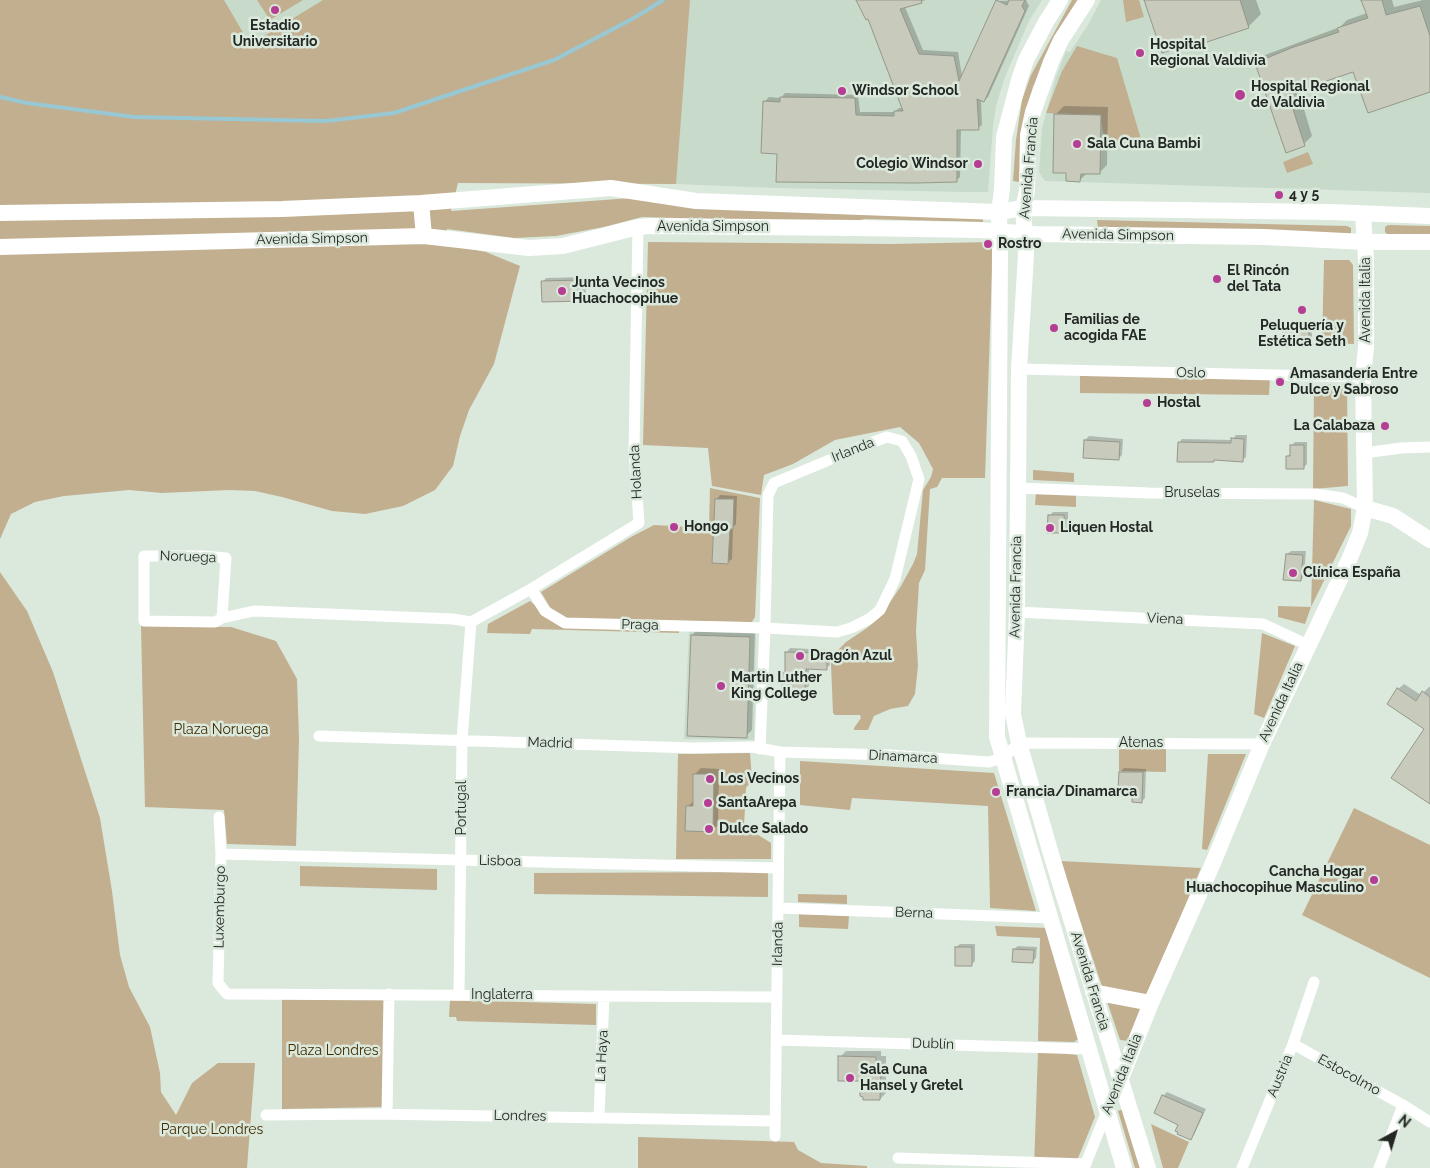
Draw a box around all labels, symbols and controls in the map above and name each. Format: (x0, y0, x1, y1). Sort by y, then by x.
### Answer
marker: Estadio Universitario (269, 4, 281, 16)
place label: Estadio Universitario (232, 18, 318, 50)
place label: Hospital Regional Valdivia (1150, 37, 1266, 70)
marker: Hospital Regional Valdivia (1134, 47, 1146, 59)
place label: Hospital Regional de Valdivia (1251, 79, 1370, 111)
place label: Windsor School (852, 83, 958, 99)
marker: Windsor School (836, 85, 848, 97)
marker: Hospital Regional de Valdivia (1233, 88, 1247, 102)
street label: Avenida Francia (1016, 116, 1042, 220)
place label: Sala Cuna Bambi (1087, 136, 1201, 152)
marker: Sala Cuna Bambi (1071, 138, 1083, 150)
place label: Colegio Windsor (856, 156, 968, 172)
marker: Colegio Windsor (972, 158, 984, 170)
place label: 4 y 5 (1289, 187, 1319, 203)
marker: 4 y 5 (1273, 189, 1285, 201)
street label: Avenida Simpson (657, 219, 769, 235)
street label: Avenida Simpson (1062, 226, 1174, 244)
street label: Avenida Simpson (256, 230, 368, 248)
place label: Rostro (998, 236, 1042, 252)
marker: Rostro (982, 238, 994, 250)
street label: Avenida Italia (1358, 257, 1374, 343)
place label: El Rincón del Tata (1227, 263, 1289, 296)
marker: El Rincón del Tata (1211, 273, 1223, 285)
place label: Junta Vecinos Huachocopihue (572, 275, 678, 308)
marker: Junta Vecinos Huachocopihue (556, 285, 568, 297)
marker: Peluquería y Estética Seth (1296, 304, 1308, 316)
place label: Familias de acogida FAE (1064, 312, 1146, 344)
place label: Peluquería y Estética Seth (1258, 318, 1346, 351)
marker: Familias de acogida FAE (1048, 322, 1060, 334)
street label: Oslo (1176, 364, 1206, 382)
place label: Amasandería Entre Dulce y Sabroso (1290, 366, 1418, 398)
marker: Amasandería Entre Dulce y Sabroso (1274, 376, 1286, 388)
place label: Hostal (1157, 395, 1201, 411)
marker: Hostal (1141, 397, 1153, 409)
place label: La Calabaza (1293, 418, 1375, 434)
marker: La Calabaza (1379, 420, 1391, 432)
street label: Irlanda (829, 434, 877, 466)
street label: Holanda (626, 444, 646, 500)
street label: Bruselas (1164, 485, 1220, 501)
place label: Hongo (684, 519, 729, 535)
place label: Liquen Hostal (1060, 520, 1153, 536)
marker: Hongo (668, 521, 680, 533)
marker: Liquen Hostal (1044, 522, 1056, 534)
street label: Avenida Francia (1007, 536, 1025, 638)
street label: Noruega (159, 548, 217, 566)
place label: Clínica España (1303, 565, 1401, 581)
marker: Clínica España (1287, 567, 1299, 579)
street label: Viena (1146, 610, 1184, 628)
street label: Praga (621, 616, 659, 634)
place label: Dragón Azul (810, 648, 892, 664)
marker: Dragón Azul (794, 650, 806, 662)
street label: Avenida Italia (1255, 660, 1307, 744)
place label: Martin Luther King College (731, 670, 822, 702)
marker: Martin Luther King College (715, 680, 727, 692)
park label: Plaza Noruega (174, 722, 268, 738)
street label: Madrid (527, 734, 573, 752)
street label: Atenas (1119, 735, 1163, 751)
street label: Dinamarca (868, 747, 938, 767)
place label: Los Vecinos (720, 771, 799, 787)
marker: Los Vecinos (704, 773, 716, 785)
street label: Portugal (454, 781, 470, 835)
place label: Francia/Dinamarca (1006, 784, 1137, 800)
marker: Francia/Dinamarca (990, 786, 1002, 798)
place label: SantaArepa (718, 795, 796, 811)
marker: SantaArepa (702, 797, 714, 809)
place label: Dulce Salado (719, 821, 808, 837)
marker: Dulce Salado (703, 823, 715, 835)
street label: Lisboa (479, 852, 521, 870)
place label: Cancha Hogar Huachocopihue Masculino (1186, 864, 1364, 896)
street label: Luxemburgo (211, 865, 229, 949)
marker: Cancha Hogar Huachocopihue Masculino (1368, 874, 1380, 886)
street label: Berna (895, 904, 933, 922)
street label: Irlanda (769, 922, 787, 966)
street label: Avenida Francia (1067, 930, 1113, 1032)
street label: Inglaterra (471, 987, 533, 1003)
street label: La Haya (592, 1030, 612, 1082)
street label: Avenida Italia (1098, 1031, 1146, 1117)
street label: Dublín (912, 1035, 954, 1053)
park label: Plaza Londres (287, 1043, 379, 1059)
street label: Estocolmo (1315, 1051, 1383, 1099)
street label: Austria (1264, 1052, 1296, 1100)
place label: Sala Cuna Hansel y Gretel (860, 1062, 963, 1094)
marker: Sala Cuna Hansel y Gretel (844, 1072, 856, 1084)
street label: Londres (493, 1107, 547, 1125)
north arrow (1370, 1108, 1420, 1158)
text: N (1395, 1112, 1414, 1131)
park label: Parque Londres (161, 1122, 263, 1138)

